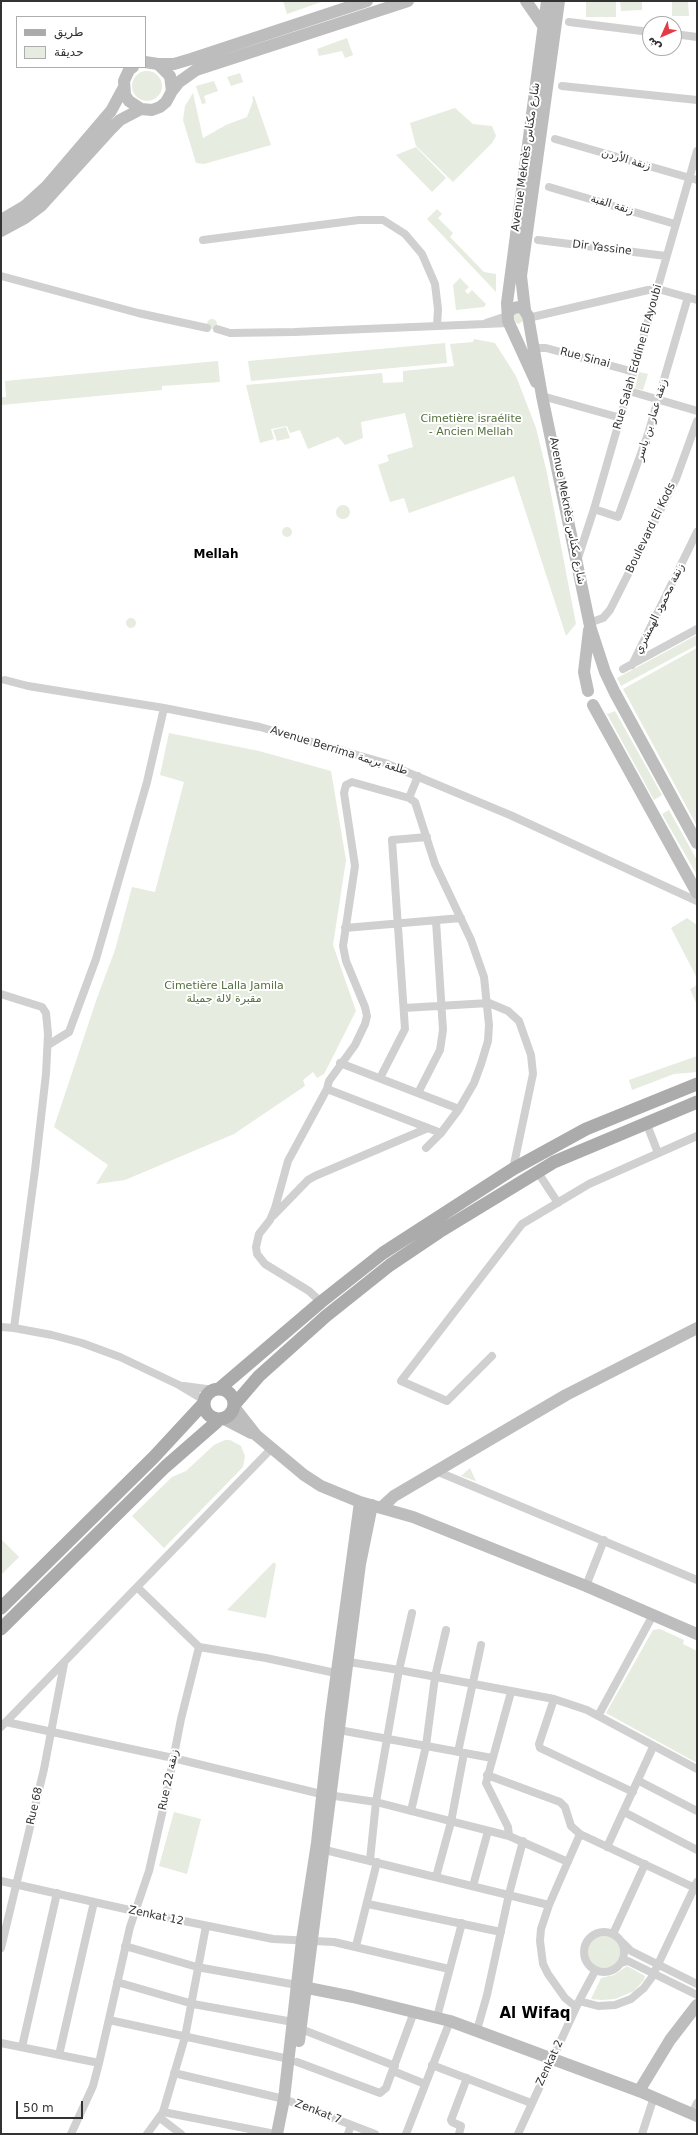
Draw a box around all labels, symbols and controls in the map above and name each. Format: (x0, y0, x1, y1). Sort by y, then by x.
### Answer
legend (16, 16, 146, 68)
north arrow (642, 16, 682, 56)
text: طريق (54, 25, 84, 39)
text: ش (644, 34, 664, 54)
text: حديقة (54, 45, 84, 59)
street label: Avenue Meknès شارع مكناس (509, 82, 543, 232)
street label: زنقة الأردن (600, 147, 652, 173)
street label: زنقة القبة (589, 192, 635, 218)
street label: Dir Yassine (572, 238, 632, 258)
street label: Rue Salah Eddine El Ayoubi (611, 283, 665, 431)
street label: Rue Sinai (559, 345, 611, 371)
street label: زنقة عمار بن ياسر (633, 377, 671, 463)
park label: Cimetière israélite - Ancien Mellah (421, 412, 521, 438)
street label: Avenue Meknès شارع مكناس (546, 436, 588, 586)
street label: Boulevard El Kods (623, 481, 679, 575)
district label: Mellah (194, 548, 238, 562)
street label: زنقة محمود الهمشري (632, 562, 688, 656)
street label: Avenue Berrima طلعة بريمة (269, 724, 409, 778)
park label: Cimetière Lalla Jamila مقبرة لالة جميلة (164, 979, 284, 1005)
street label: Rue 22 زنقة (156, 1748, 182, 1812)
street label: Rue 68 (24, 1786, 46, 1826)
street label: Zenkat 12 (127, 1904, 185, 1928)
district label: Al Wifaq (499, 2005, 571, 2023)
street label: Zenkat 2 (534, 2038, 566, 2088)
scale bar (18, 2093, 85, 2119)
street label: Zenkat 7 (293, 2097, 343, 2127)
text: 50 m (23, 2101, 54, 2115)

